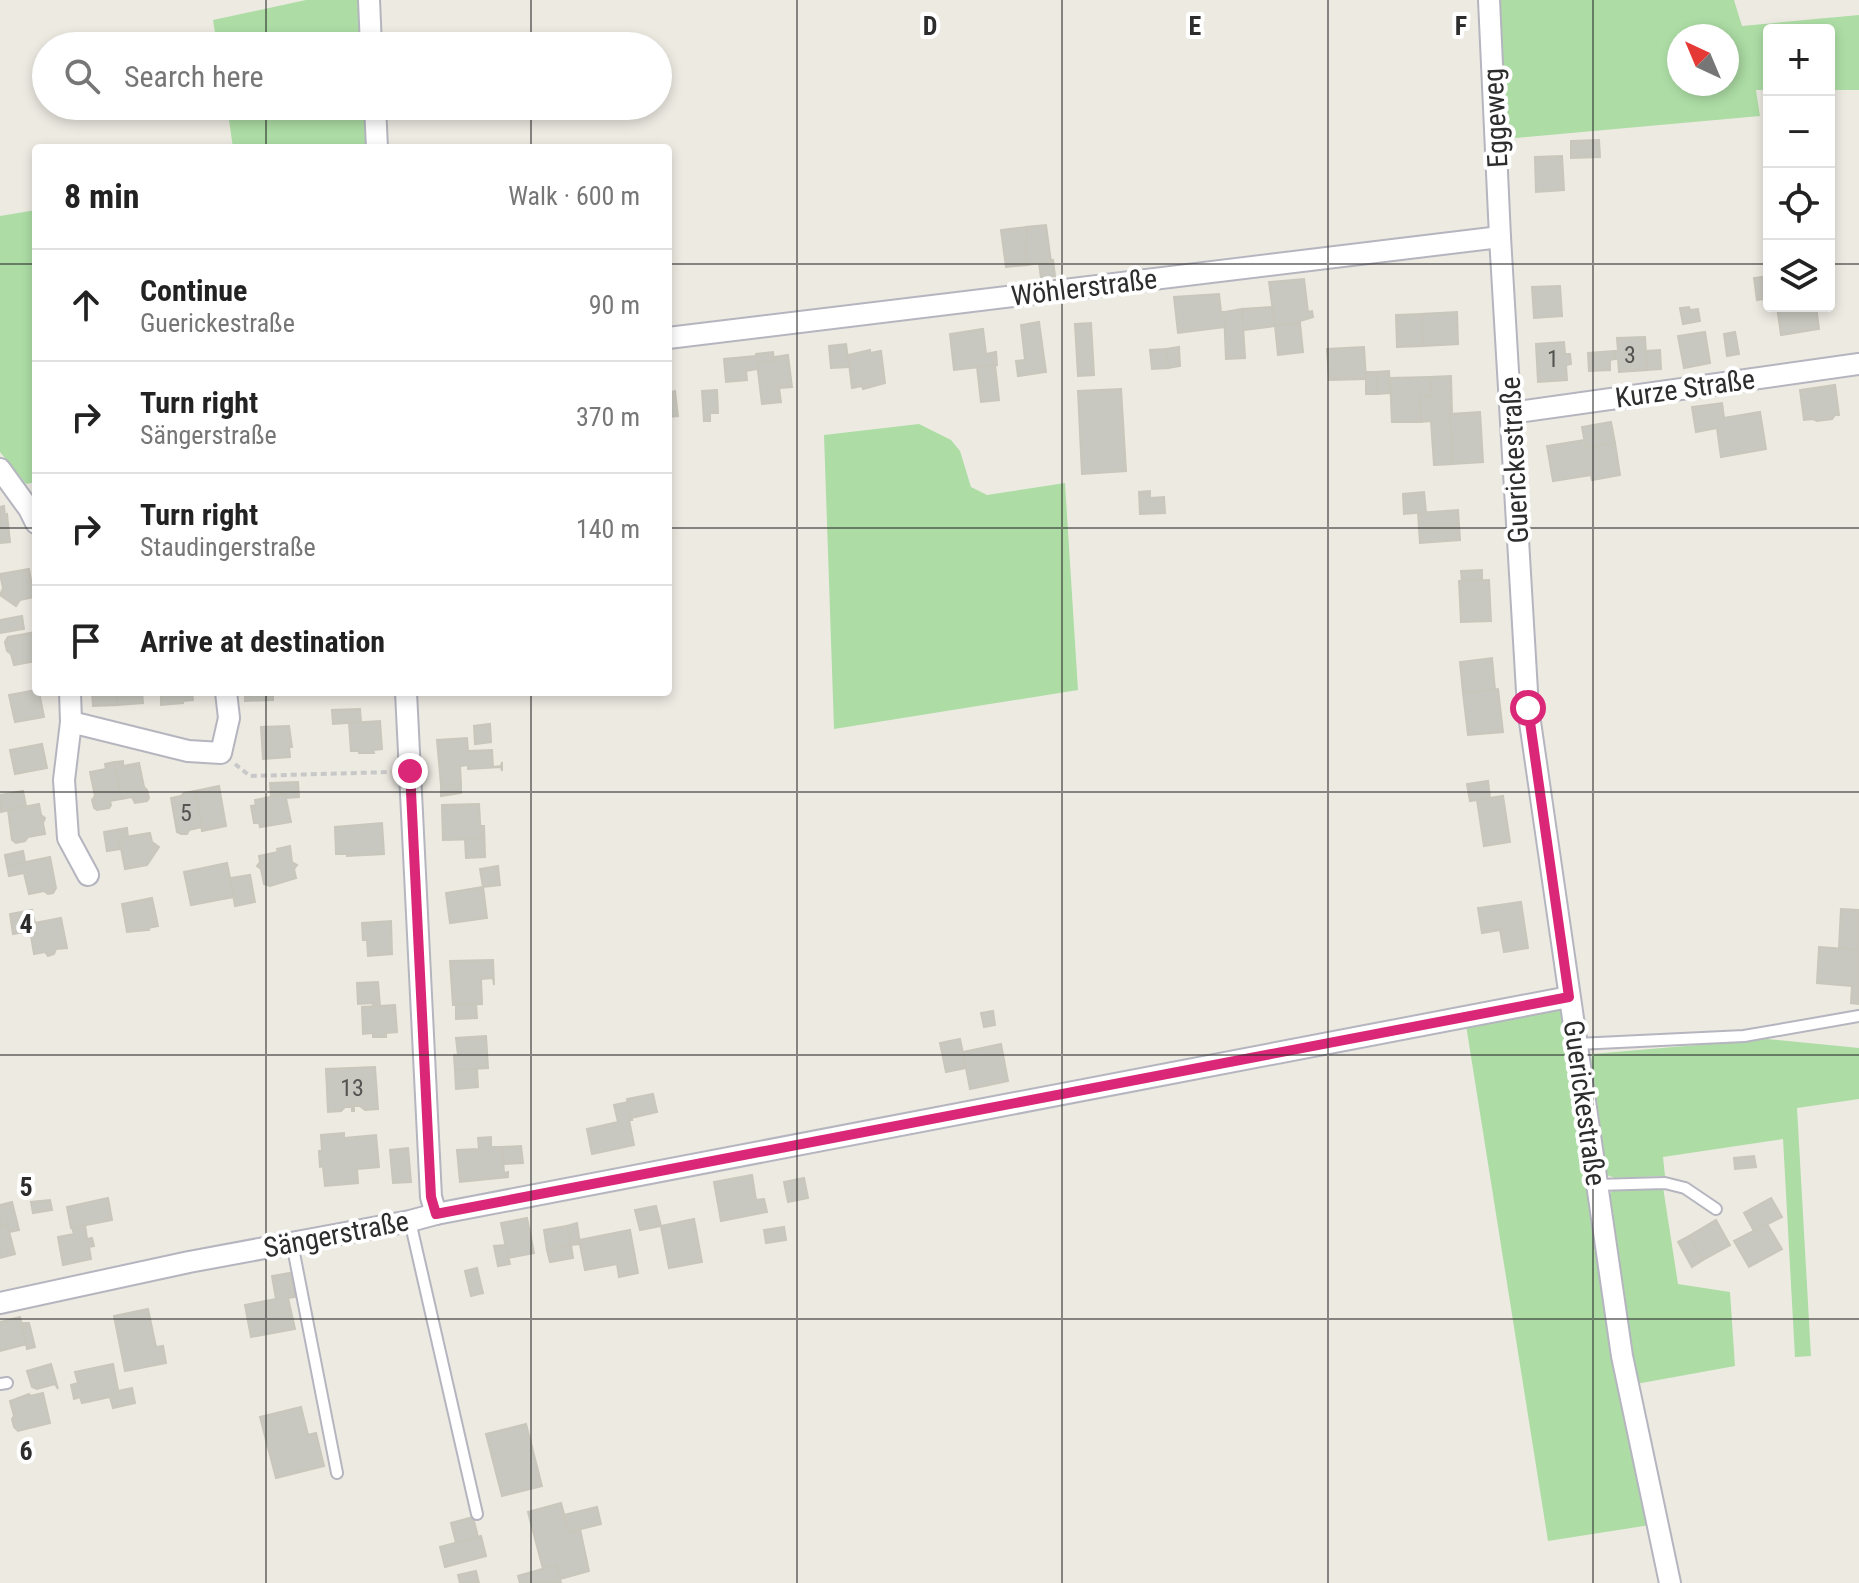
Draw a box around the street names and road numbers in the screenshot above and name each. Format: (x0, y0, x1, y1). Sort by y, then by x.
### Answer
street label: Eggeweg (1476, 67, 1515, 169)
street label: Wöhlerstraße (1009, 262, 1159, 313)
street label: Kurze Straße (1613, 362, 1757, 415)
street label: Guerickestraße (1494, 376, 1535, 544)
street label: Guerickestraße (1557, 1018, 1612, 1188)
street label: Sängerstraße (261, 1204, 411, 1265)

